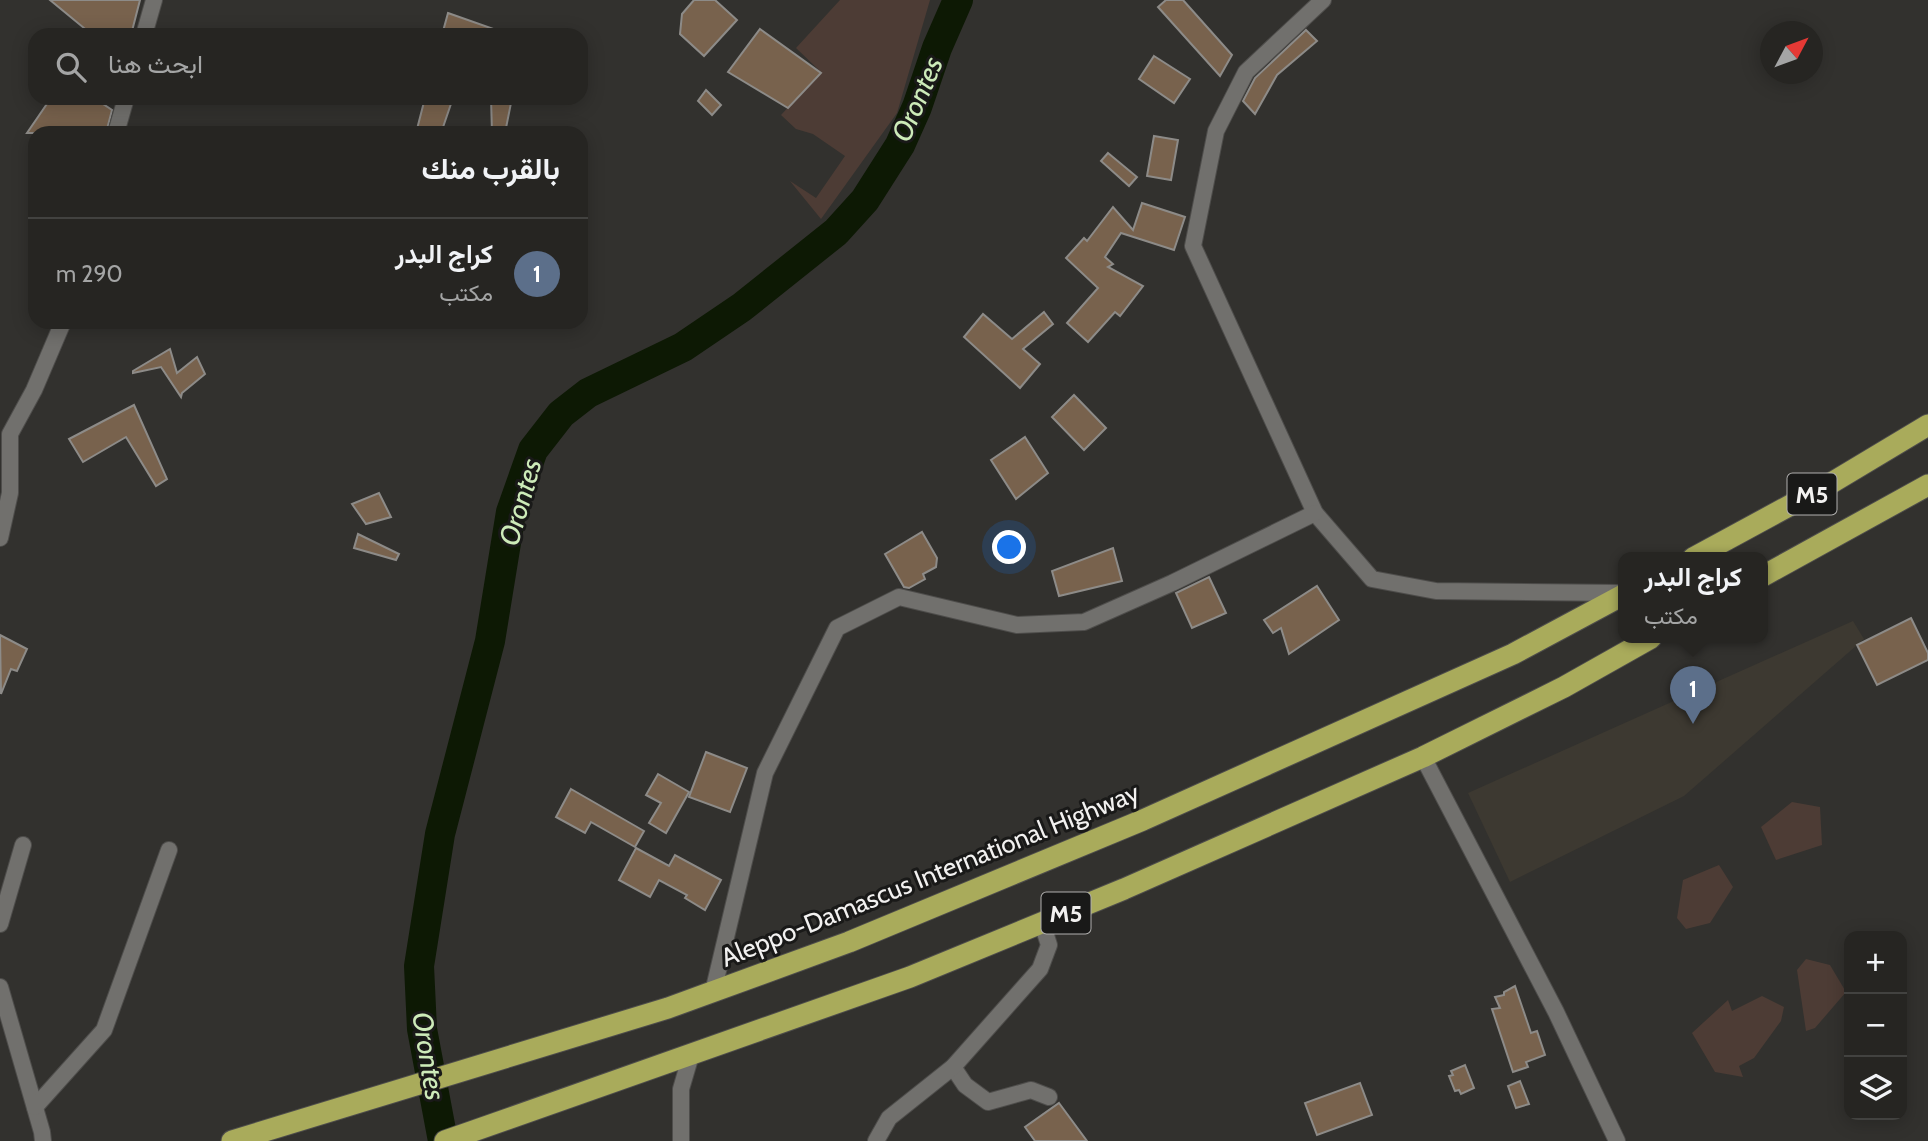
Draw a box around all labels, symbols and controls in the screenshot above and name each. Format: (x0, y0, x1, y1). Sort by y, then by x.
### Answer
north arrow (1760, 21, 1823, 84)
search box (28, 28, 588, 105)
icon: search (52, 48, 90, 86)
text: ابحث هنا (108, 48, 203, 80)
water label: Orontes (884, 51, 950, 147)
text: بالقرب منك (422, 150, 560, 187)
text: كراج البدر (395, 238, 493, 270)
text: 290 m (56, 260, 123, 288)
text: 1 (533, 260, 541, 288)
text: مكتب (439, 279, 493, 307)
water label: Orontes (491, 454, 549, 549)
road number: M5 (1787, 474, 1836, 514)
your location (992, 530, 1026, 564)
popup (1618, 552, 1768, 643)
text: كراج البدر (1644, 561, 1742, 593)
text: مكتب (1644, 602, 1698, 630)
pin: 1 (1670, 666, 1716, 724)
street label: Aleppo-Damascus International Highway (716, 776, 1144, 974)
road number: M5 (1042, 892, 1090, 933)
map controls (1844, 931, 1907, 1120)
button: + (1844, 931, 1907, 994)
button: − (1844, 994, 1907, 1057)
water label: Orontes (405, 1009, 453, 1103)
button: layers (1844, 1057, 1907, 1120)

